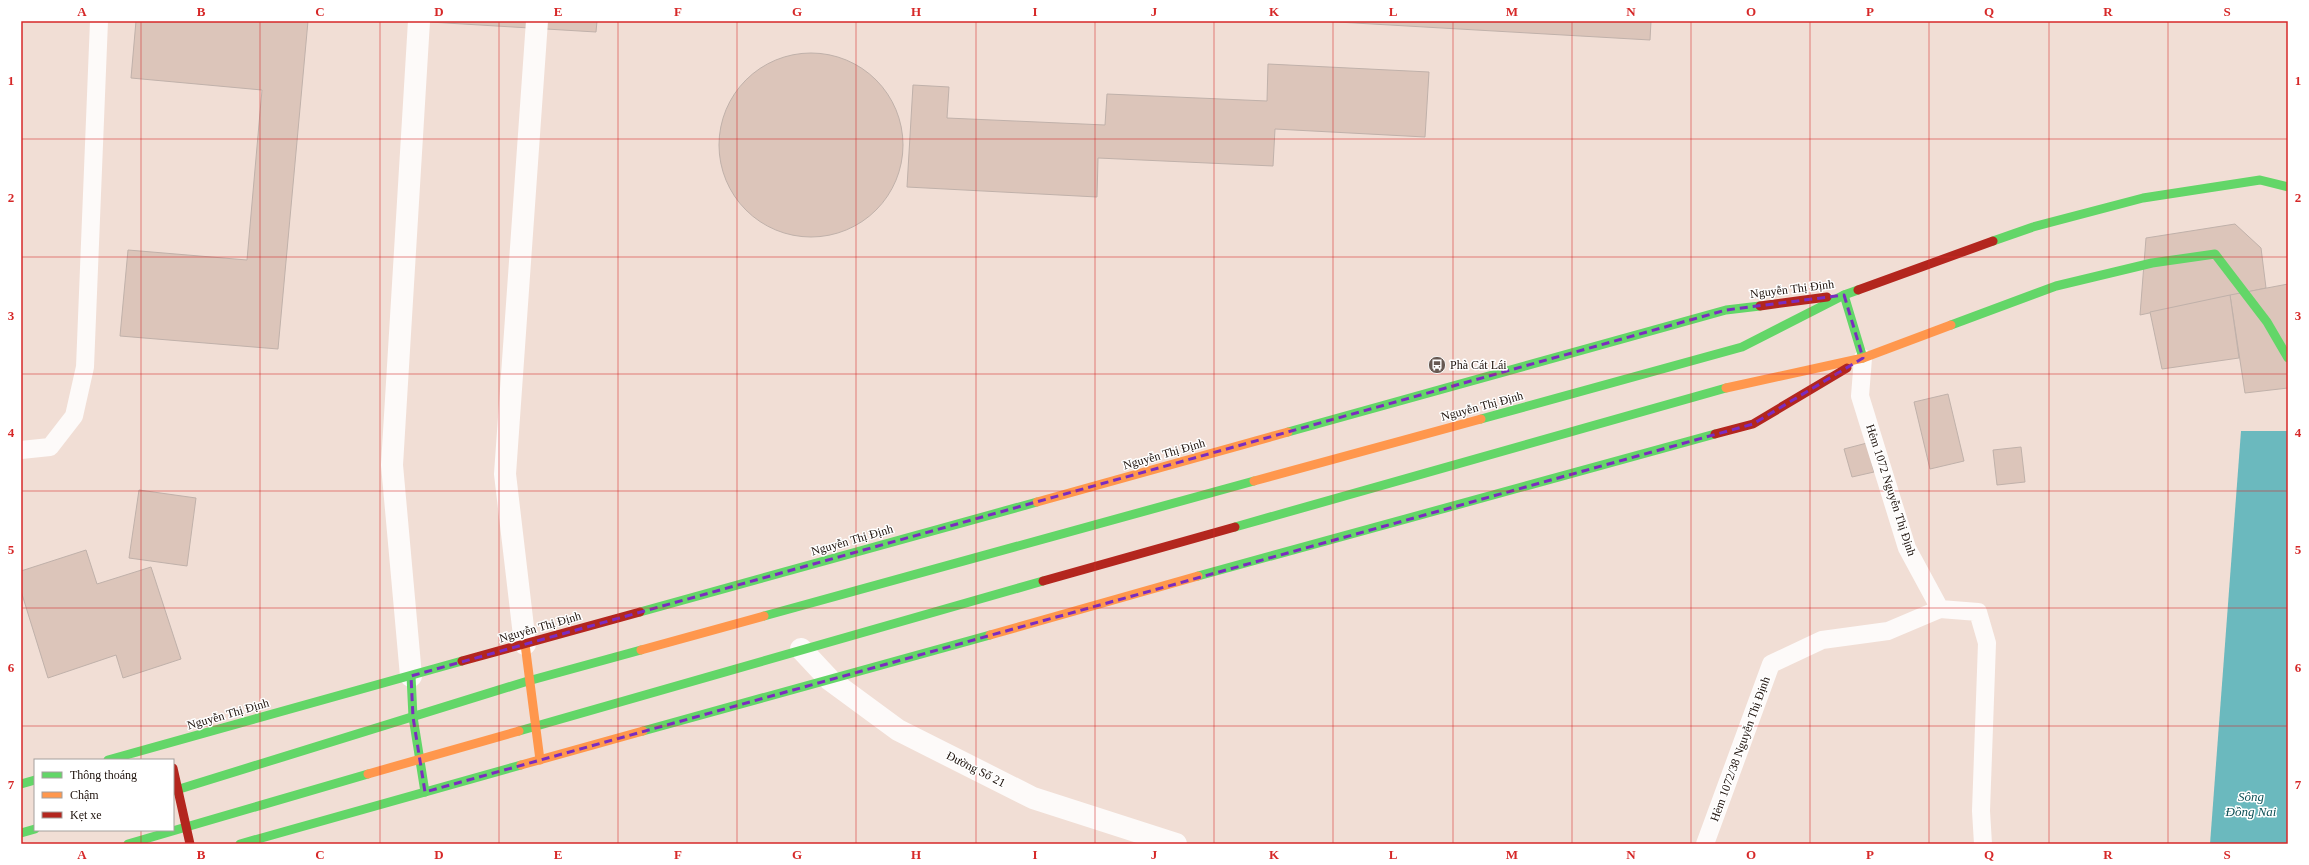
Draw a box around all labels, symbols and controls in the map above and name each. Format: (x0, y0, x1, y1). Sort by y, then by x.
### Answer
text: A (77, 4, 87, 19)
text: B (197, 4, 206, 19)
text: C (315, 4, 325, 19)
text: D (434, 4, 444, 19)
text: E (554, 4, 562, 19)
text: F (674, 4, 682, 19)
text: G (792, 4, 802, 19)
text: H (911, 4, 921, 19)
text: I (1032, 4, 1038, 19)
text: J (1151, 4, 1158, 19)
text: K (1269, 4, 1280, 19)
text: L (1389, 4, 1398, 19)
text: M (1506, 4, 1518, 19)
text: N (1626, 4, 1636, 19)
text: O (1746, 4, 1756, 19)
text: P (1866, 4, 1874, 19)
text: Q (1984, 4, 1994, 19)
text: R (2103, 4, 2113, 19)
text: S (2223, 4, 2231, 19)
text: 1 (8, 73, 14, 88)
text: 1 (2295, 73, 2301, 88)
text: 2 (8, 190, 14, 205)
text: 2 (2295, 190, 2301, 205)
street label: Nguyễn Thị Định (1749, 277, 1835, 301)
text: 3 (8, 308, 15, 323)
text: 3 (2295, 308, 2302, 323)
bus stop icon: Phà Cát Lái (1427, 355, 1447, 375)
place label: Phà Cát Lái (1450, 358, 1507, 372)
street label: Nguyễn Thị Định (1439, 388, 1525, 424)
street label: Hẻm 1072 Nguyễn Thị Định (1863, 422, 1919, 558)
text: 4 (8, 425, 15, 440)
text: 4 (2295, 425, 2302, 440)
street label: Nguyễn Thị Định (1121, 436, 1207, 472)
street label: Nguyễn Thị Định (809, 522, 895, 558)
text: 5 (8, 542, 15, 557)
text: 5 (2295, 542, 2302, 557)
street label: Nguyễn Thị Định (497, 609, 583, 645)
text: 6 (8, 660, 15, 675)
text: 6 (2295, 660, 2302, 675)
street label: Hẻm 1072/38 Nguyễn Thị Định (1707, 675, 1773, 823)
street label: Nguyễn Thị Định (185, 696, 271, 732)
street label: Đường Số 21 (944, 748, 1008, 790)
legend (34, 759, 174, 831)
text: Thông thoáng (70, 768, 137, 782)
text: 7 (8, 777, 15, 792)
text: 7 (2295, 777, 2302, 792)
text: Chậm (70, 788, 99, 802)
water label: Sông Đồng Nai (2225, 789, 2277, 819)
text: Kẹt xe (70, 808, 102, 822)
text: A (77, 847, 87, 862)
text: B (197, 847, 206, 862)
text: C (315, 847, 325, 862)
text: D (434, 847, 444, 862)
text: E (554, 847, 562, 862)
text: F (674, 847, 682, 862)
text: G (792, 847, 802, 862)
text: H (911, 847, 921, 862)
text: I (1032, 847, 1038, 862)
text: J (1151, 847, 1158, 862)
text: K (1269, 847, 1280, 862)
text: L (1389, 847, 1398, 862)
text: M (1506, 847, 1518, 862)
text: N (1626, 847, 1636, 862)
text: O (1746, 847, 1756, 862)
text: P (1866, 847, 1874, 862)
text: Q (1984, 847, 1994, 862)
text: R (2103, 847, 2113, 862)
text: S (2223, 847, 2231, 862)

